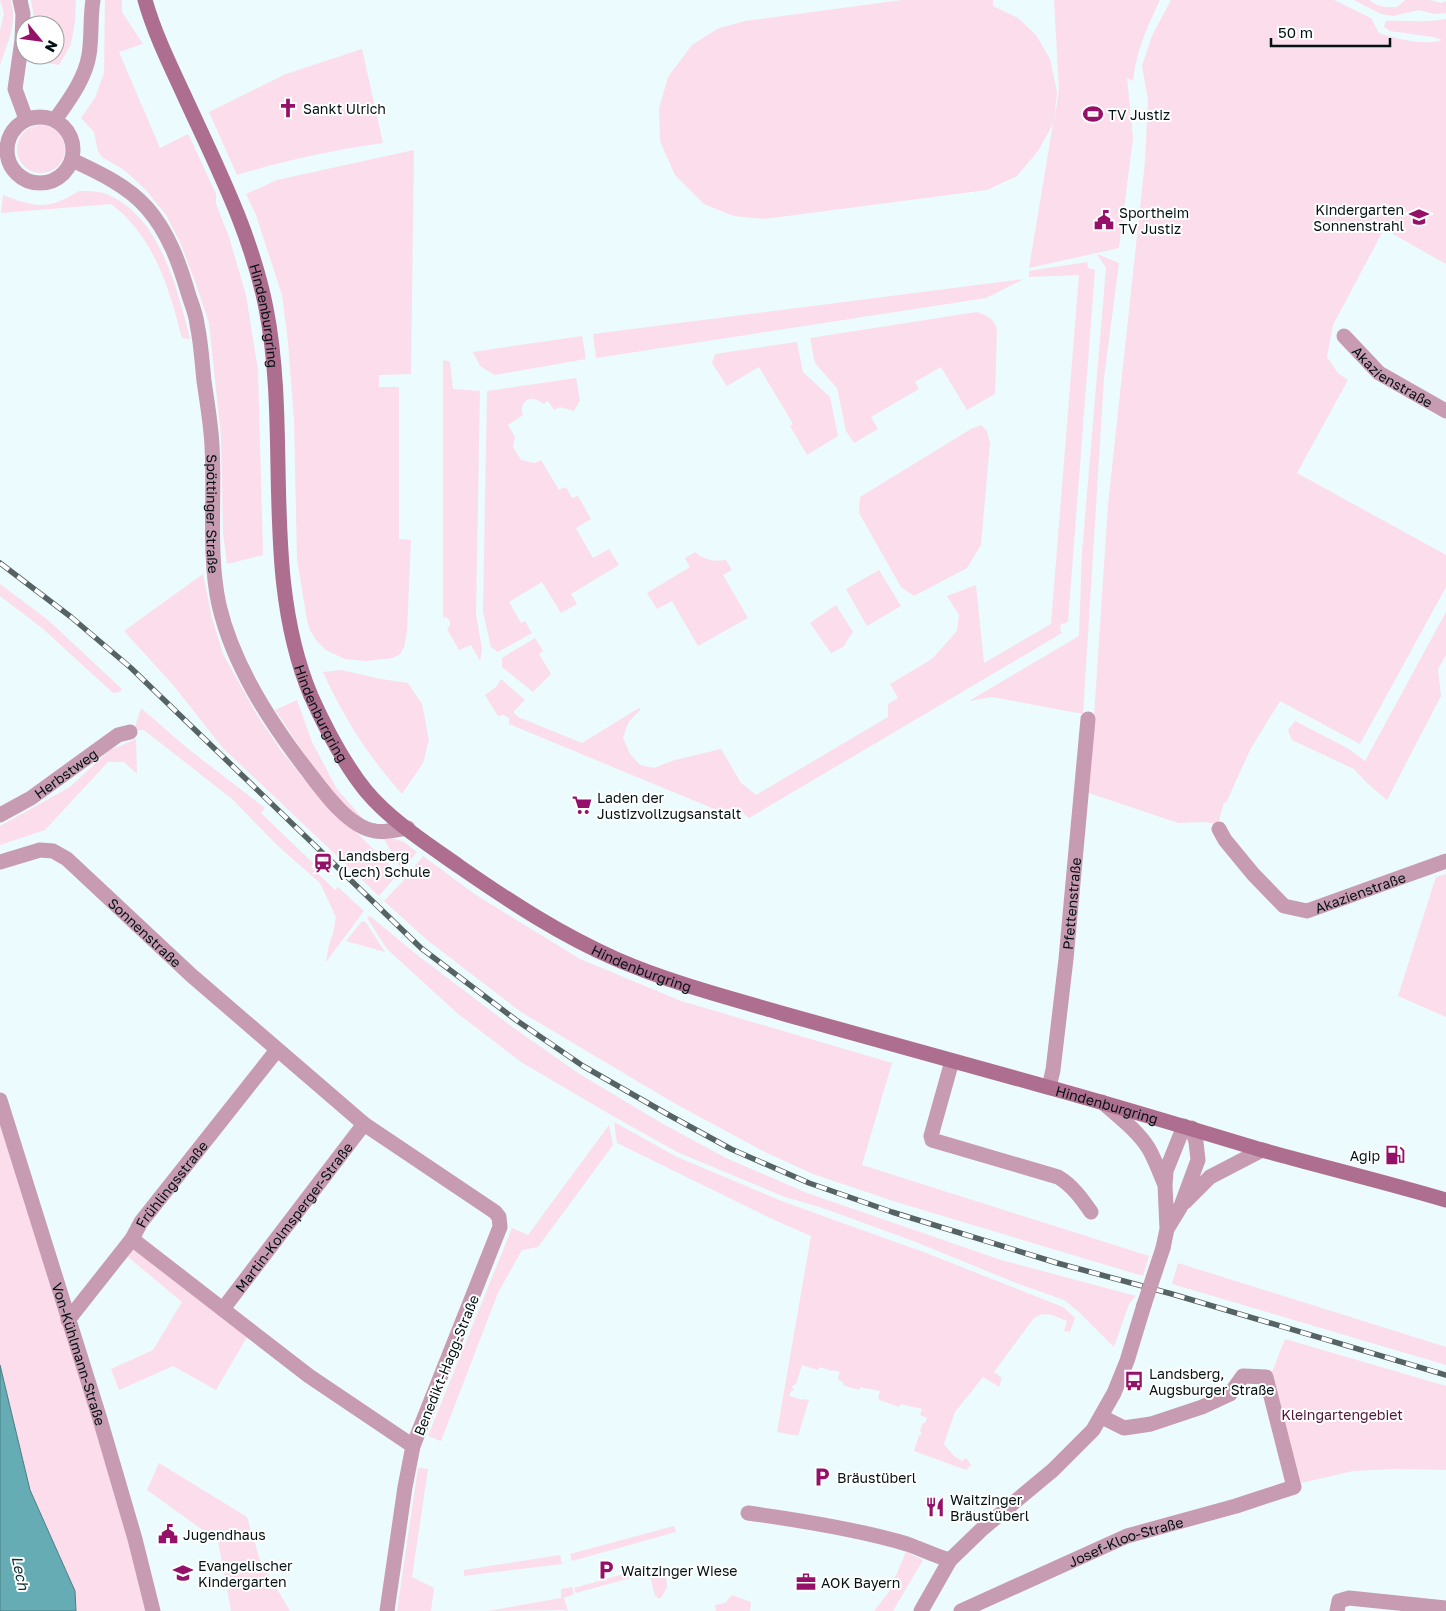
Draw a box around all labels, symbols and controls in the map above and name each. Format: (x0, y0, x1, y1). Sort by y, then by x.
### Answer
north arrow (15, 15, 65, 65)
scale bar (1271, 15, 1390, 47)
text: 50 m (1278, 23, 1313, 41)
text: N (42, 38, 62, 55)
church icon: Sankt Ulrich (277, 97, 299, 119)
place label: Sankt Ulrich (303, 100, 386, 117)
sports icon: TV Justiz (1082, 103, 1104, 125)
place label: TV Justiz (1108, 106, 1170, 123)
place label: Kindergarten Sonnenstrahl (1313, 201, 1404, 234)
place label: Sportheim TV Justiz (1119, 204, 1189, 237)
school or university icon: Kindergarten Sonnenstrahl (1408, 206, 1430, 228)
public building icon: Sportheim TV Justiz (1093, 209, 1115, 231)
street label: Hindenburgring (247, 261, 283, 369)
street label: Akazienstraße (1349, 342, 1436, 410)
street label: Spöttinger Straße (204, 454, 223, 574)
street label: Hindenburgring (292, 662, 352, 765)
street label: Herbstweg (31, 744, 100, 802)
place label: Laden der Justizvollzugsanstalt (597, 789, 741, 822)
supermarket icon: Laden der Justizvollzugsanstalt (571, 794, 593, 816)
place label: Landsberg (Lech) Schule (338, 847, 430, 880)
station icon: Landsberg (Lech) Schule (312, 852, 334, 874)
street label: Pfettenstraße (1058, 856, 1084, 950)
street label: Akazienstraße (1312, 868, 1408, 916)
street label: Sonnenstraße (105, 894, 185, 970)
street label: Hindenburgring (589, 941, 694, 995)
street label: Hindenburgring (1054, 1081, 1160, 1127)
street label: Frühlingsstraße (131, 1137, 211, 1230)
street label: Martin-Kolmsperger-Straße (231, 1139, 356, 1295)
fuel station icon: Agip (1384, 1144, 1406, 1166)
place label: Agip (1350, 1147, 1380, 1164)
street label: Von-Kühlmann-Straße (49, 1280, 110, 1427)
street label: Benedikt-Hagg-Straße (410, 1292, 482, 1438)
place label: Landsberg, Augsburger Straße (1149, 1365, 1274, 1398)
bus stop icon: Landsberg, Augsburger Straße (1123, 1370, 1145, 1392)
park label: Kleingartengebiet (1281, 1406, 1403, 1423)
parking icon: Bräustüberl (811, 1466, 833, 1488)
place label: Bräustüberl (837, 1469, 916, 1486)
place label: Waitzinger Bräustüberl (950, 1491, 1029, 1524)
restaurant icon: Waitzinger Bräustüberl (924, 1496, 946, 1518)
street label: Josef-Kloo-Straße (1065, 1512, 1185, 1570)
public building icon: Jugendhaus (157, 1523, 179, 1545)
place label: Jugendhaus (183, 1526, 266, 1543)
water label: Lech (9, 1554, 34, 1592)
place label: Evangelischer Kindergarten (198, 1557, 293, 1590)
parking icon: Waitzinger Wiese (595, 1559, 617, 1581)
school or university icon: Evangelischer Kindergarten (172, 1562, 194, 1584)
place label: Waitzinger Wiese (621, 1562, 737, 1579)
office icon: AOK Bayern (795, 1571, 817, 1593)
place label: AOK Bayern (821, 1574, 900, 1591)

